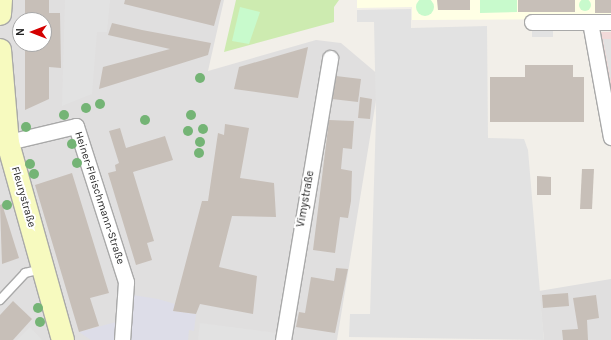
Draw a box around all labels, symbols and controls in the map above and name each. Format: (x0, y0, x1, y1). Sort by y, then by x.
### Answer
north arrow (12, 12, 52, 52)
text: N (14, 28, 27, 36)
street label: Heiner-Fleischmann-Straße (71, 130, 127, 266)
street label: Fleurystraße (8, 165, 38, 229)
street label: Vimystraße (295, 170, 317, 228)

